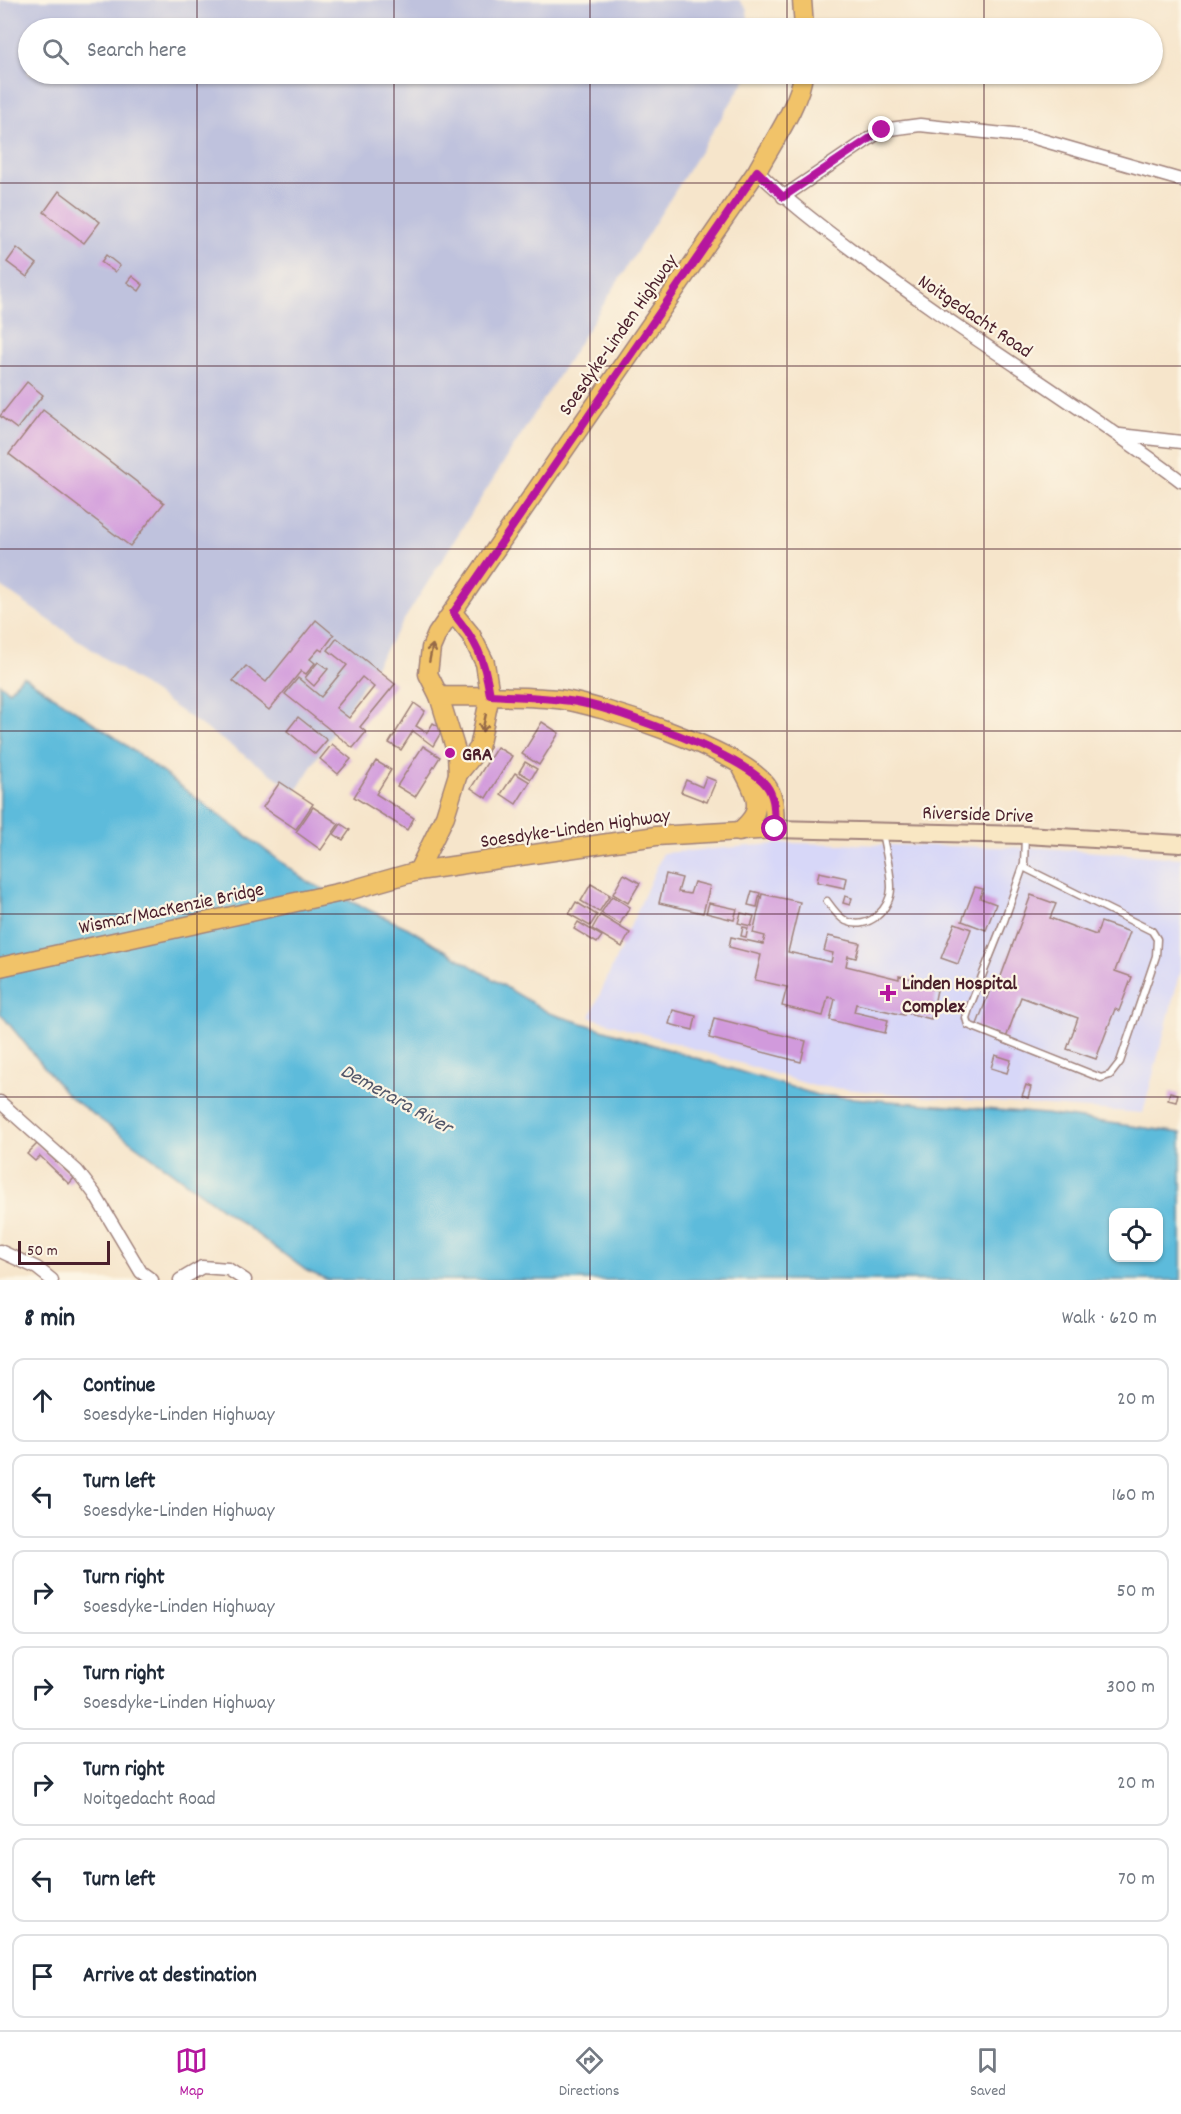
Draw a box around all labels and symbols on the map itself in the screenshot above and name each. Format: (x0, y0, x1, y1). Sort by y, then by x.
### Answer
route end (868, 116, 894, 142)
street label: Soesdyke-Linden Highway (553, 249, 686, 422)
street label: Noitgedacht Road (911, 269, 1037, 366)
one-way arrow (426, 644, 437, 663)
one-way arrow (478, 714, 490, 733)
place label: GRA (462, 742, 493, 770)
marker: GRA (443, 746, 457, 760)
street label: Riverside Drive (922, 800, 1034, 832)
street label: Soesdyke-Linden Highway (479, 803, 673, 857)
route start (761, 815, 787, 841)
street label: Wismar/MacKenzie Bridge (77, 877, 267, 943)
place label: Linden Hospital Complex (902, 971, 1017, 1022)
marker: Linden Hospital Complex (879, 984, 897, 1002)
water label: Demerara River (334, 1058, 459, 1145)
scale bar (18, 1238, 110, 1266)

